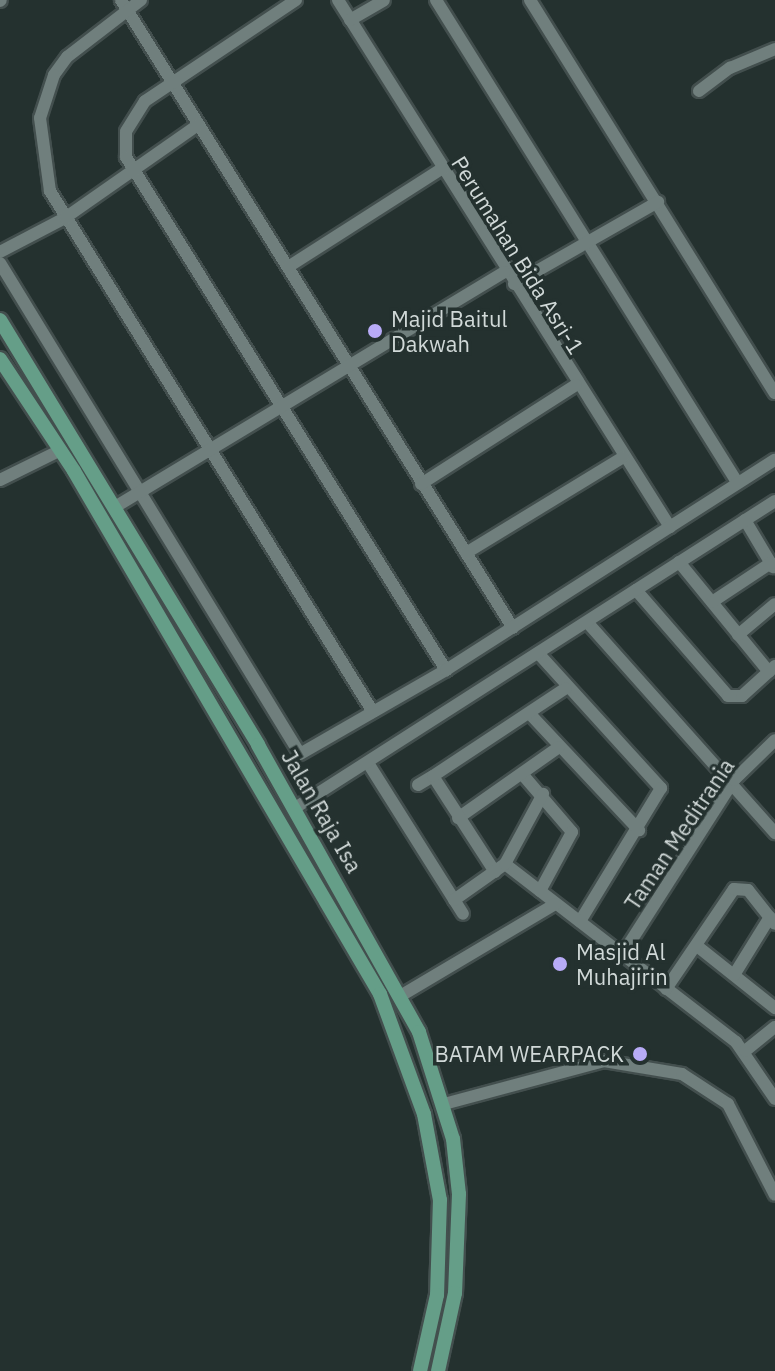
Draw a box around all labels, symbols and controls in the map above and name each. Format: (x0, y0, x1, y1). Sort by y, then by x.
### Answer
street label: Perumahan Bida Asri-1 (446, 151, 590, 359)
place label: Majid Baitul Dakwah (391, 305, 507, 356)
marker: Majid Baitul Dakwah (366, 322, 384, 340)
street label: Jalan Raja Isa (276, 745, 368, 877)
street label: Taman Meditrania (619, 753, 739, 915)
place label: Masjid Al Muhajirin (576, 938, 668, 990)
marker: Masjid Al Muhajirin (551, 955, 569, 973)
place label: BATAM WEARPACK (435, 1041, 624, 1067)
marker: BATAM WEARPACK (631, 1045, 649, 1063)

